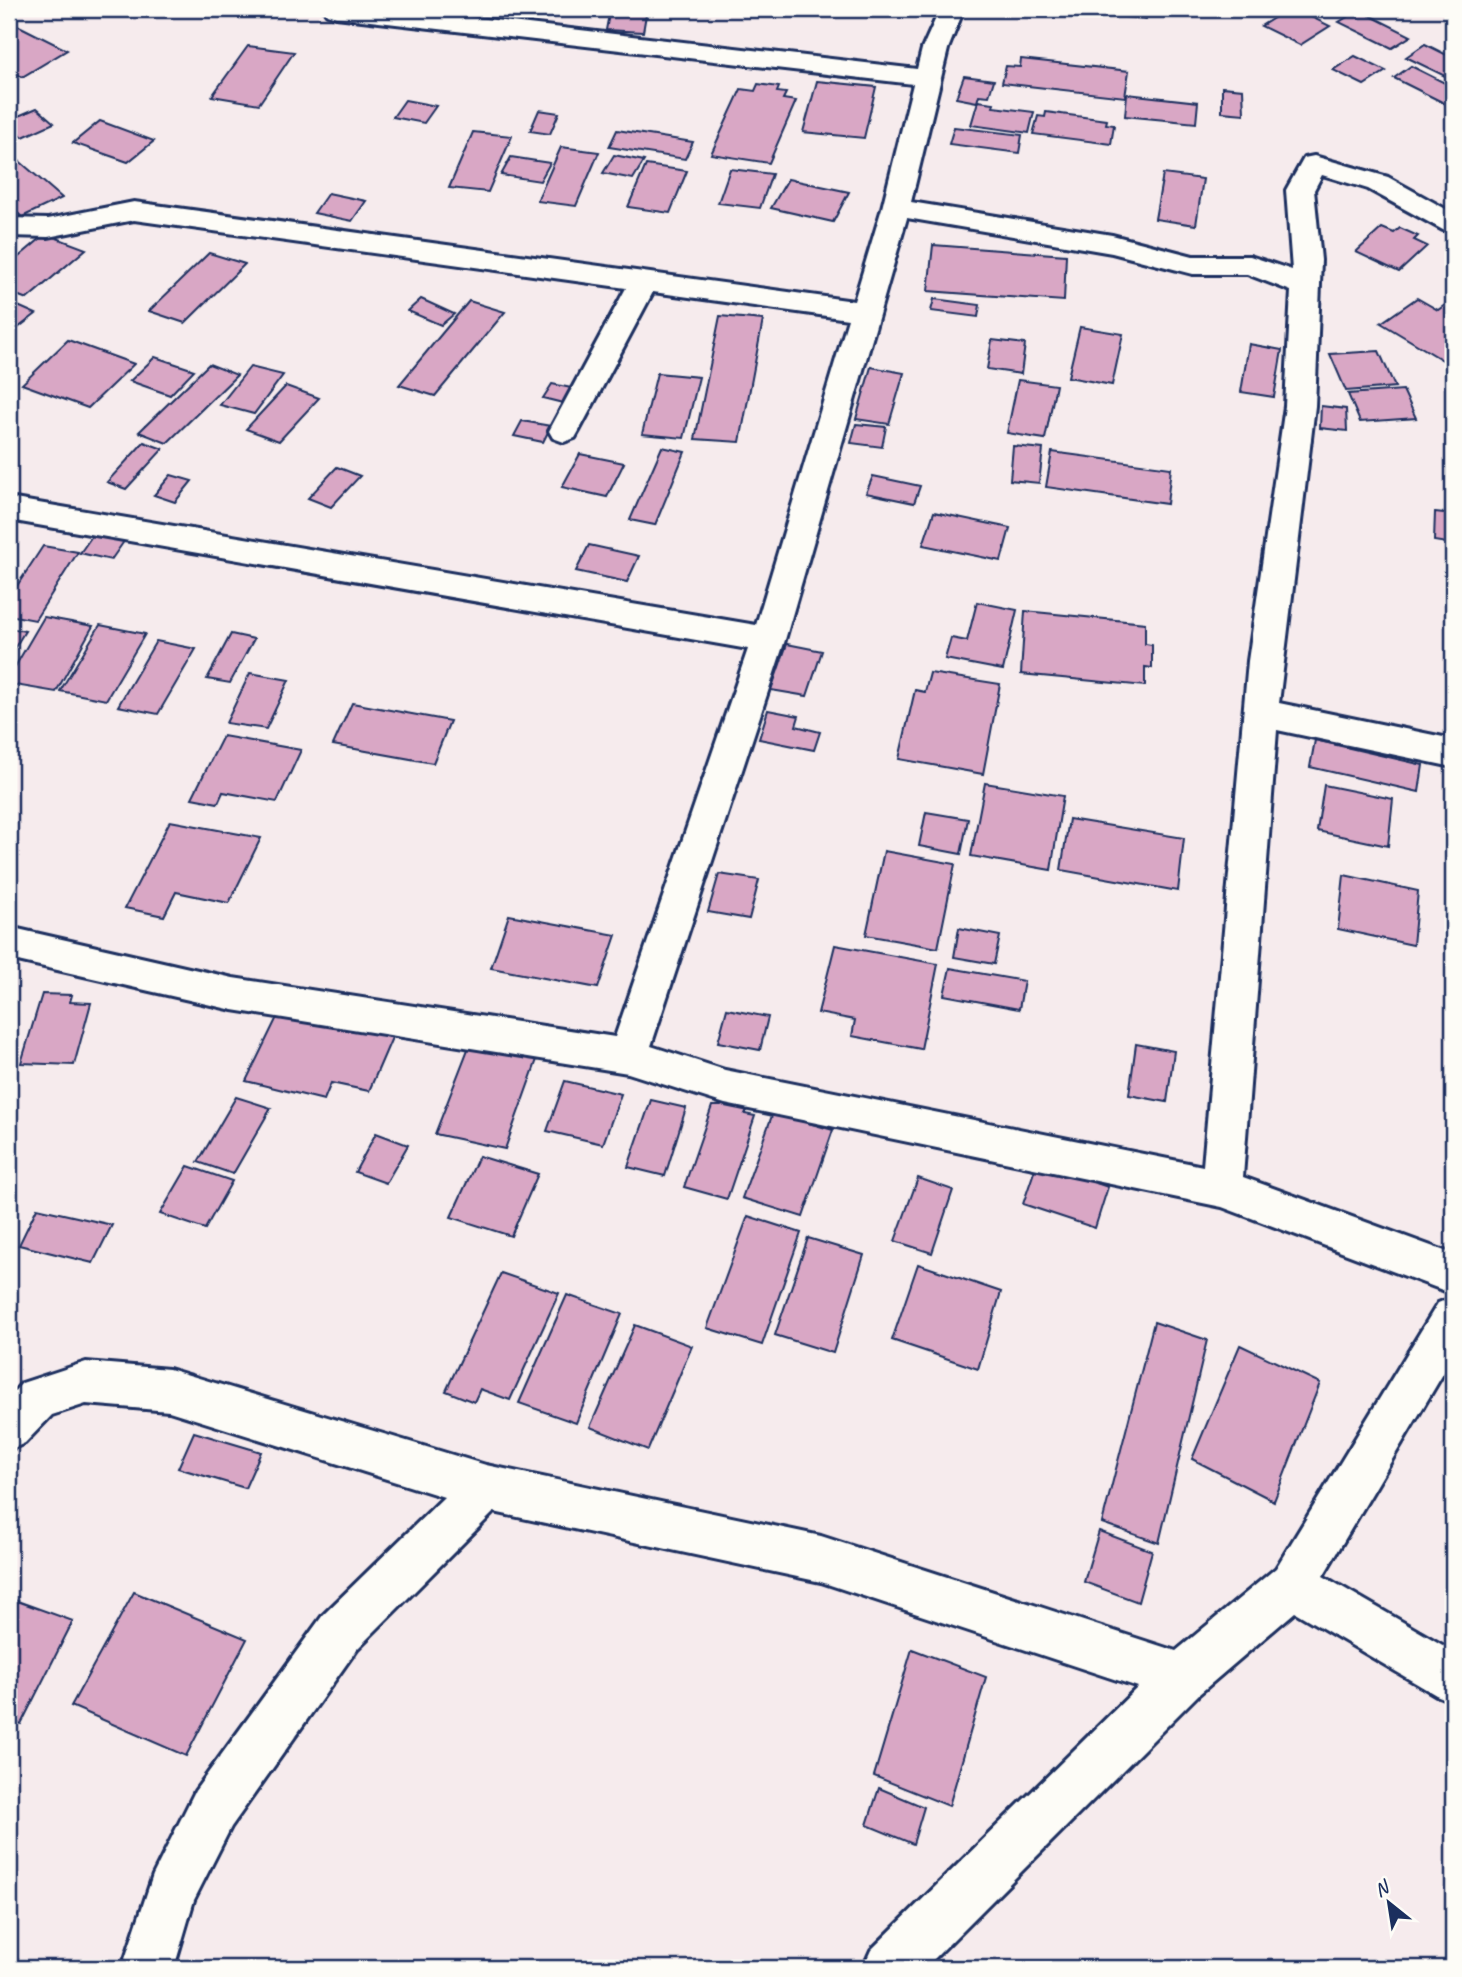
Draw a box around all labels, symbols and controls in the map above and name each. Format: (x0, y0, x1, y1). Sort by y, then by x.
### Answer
north arrow (1354, 1868, 1424, 1938)
text: N (1370, 1874, 1395, 1902)

